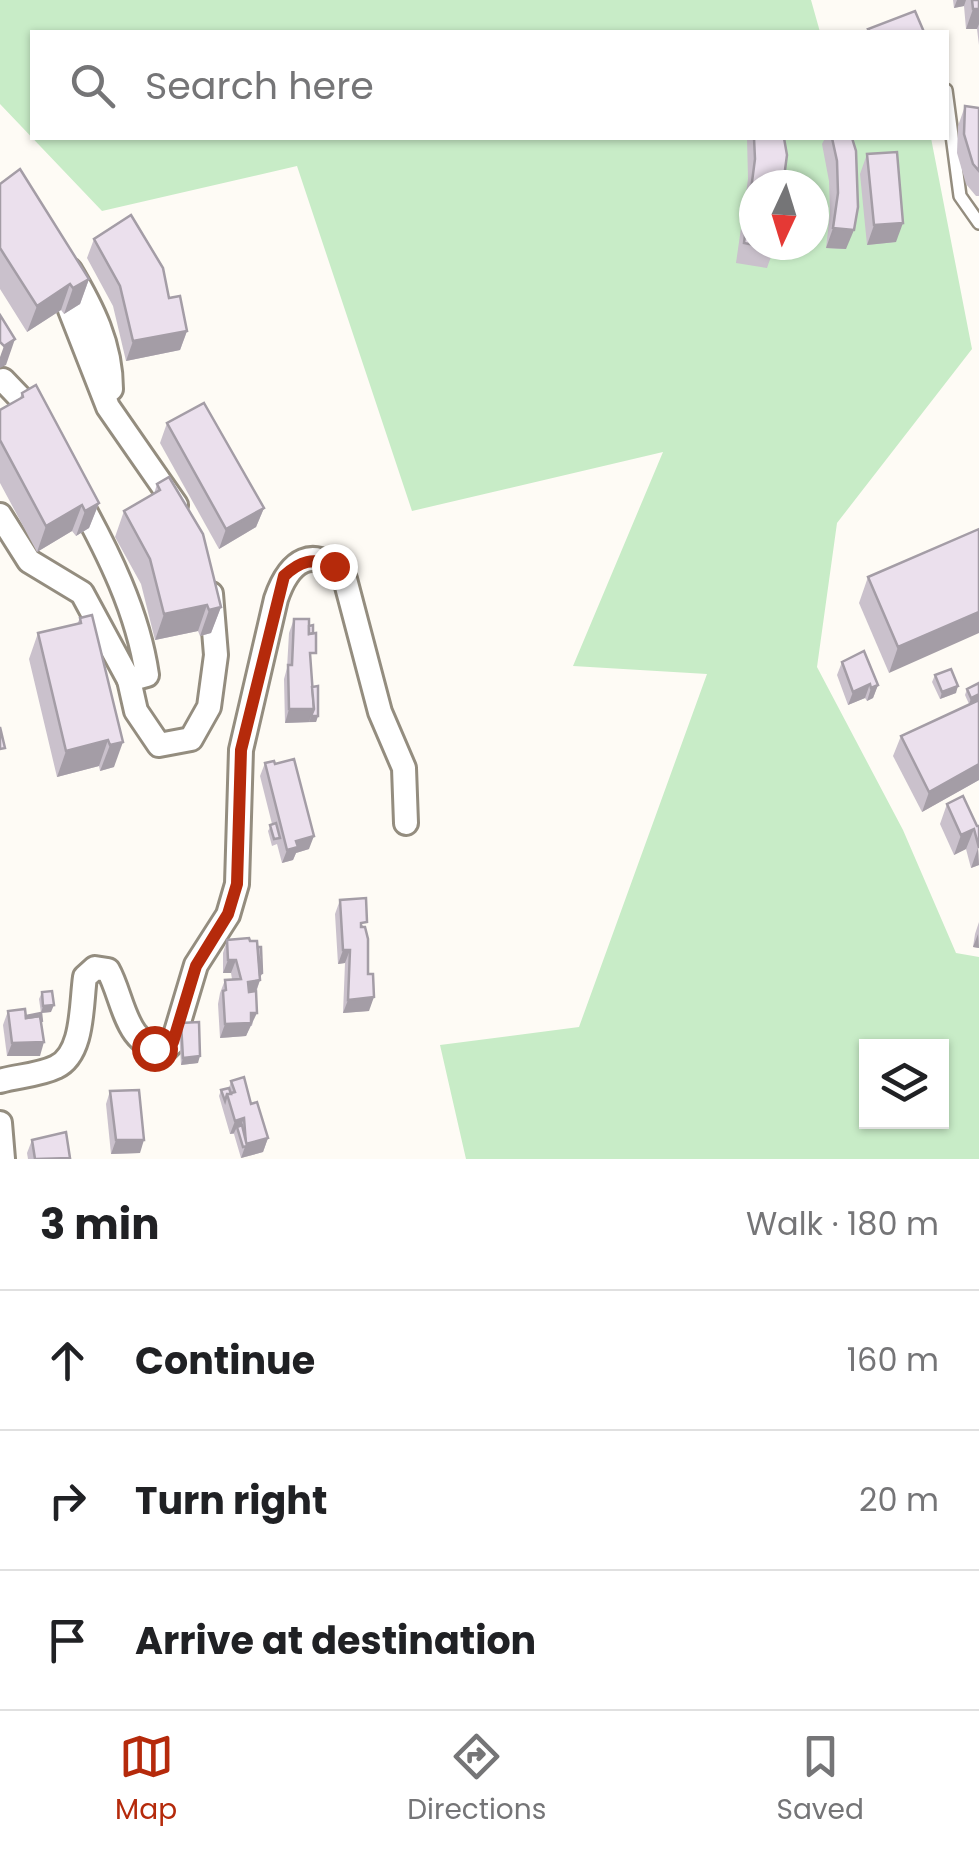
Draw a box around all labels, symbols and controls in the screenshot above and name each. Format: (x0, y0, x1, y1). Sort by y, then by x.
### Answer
search box (30, 30, 949, 140)
icon: search (65, 58, 120, 113)
text: Search here (145, 59, 374, 112)
north arrow (739, 170, 829, 260)
route end (312, 544, 358, 590)
route start (132, 1026, 178, 1072)
map controls (859, 1039, 949, 1129)
button: layers (859, 1039, 949, 1129)
text: 3 min (40, 1195, 160, 1254)
text: Walk · 180 m (746, 1201, 939, 1246)
icon: ahead (40, 1333, 95, 1388)
text: Continue (135, 1334, 315, 1387)
text: 160 m (847, 1337, 939, 1382)
icon: right (40, 1473, 95, 1528)
text: Turn right (135, 1474, 327, 1527)
text: 20 m (859, 1477, 939, 1522)
icon: arrive (40, 1613, 95, 1668)
text: Arrive at destination (135, 1614, 536, 1667)
tab: Map (115, 1729, 177, 1831)
tab: Directions (407, 1729, 546, 1831)
tab: Saved (777, 1729, 864, 1831)

